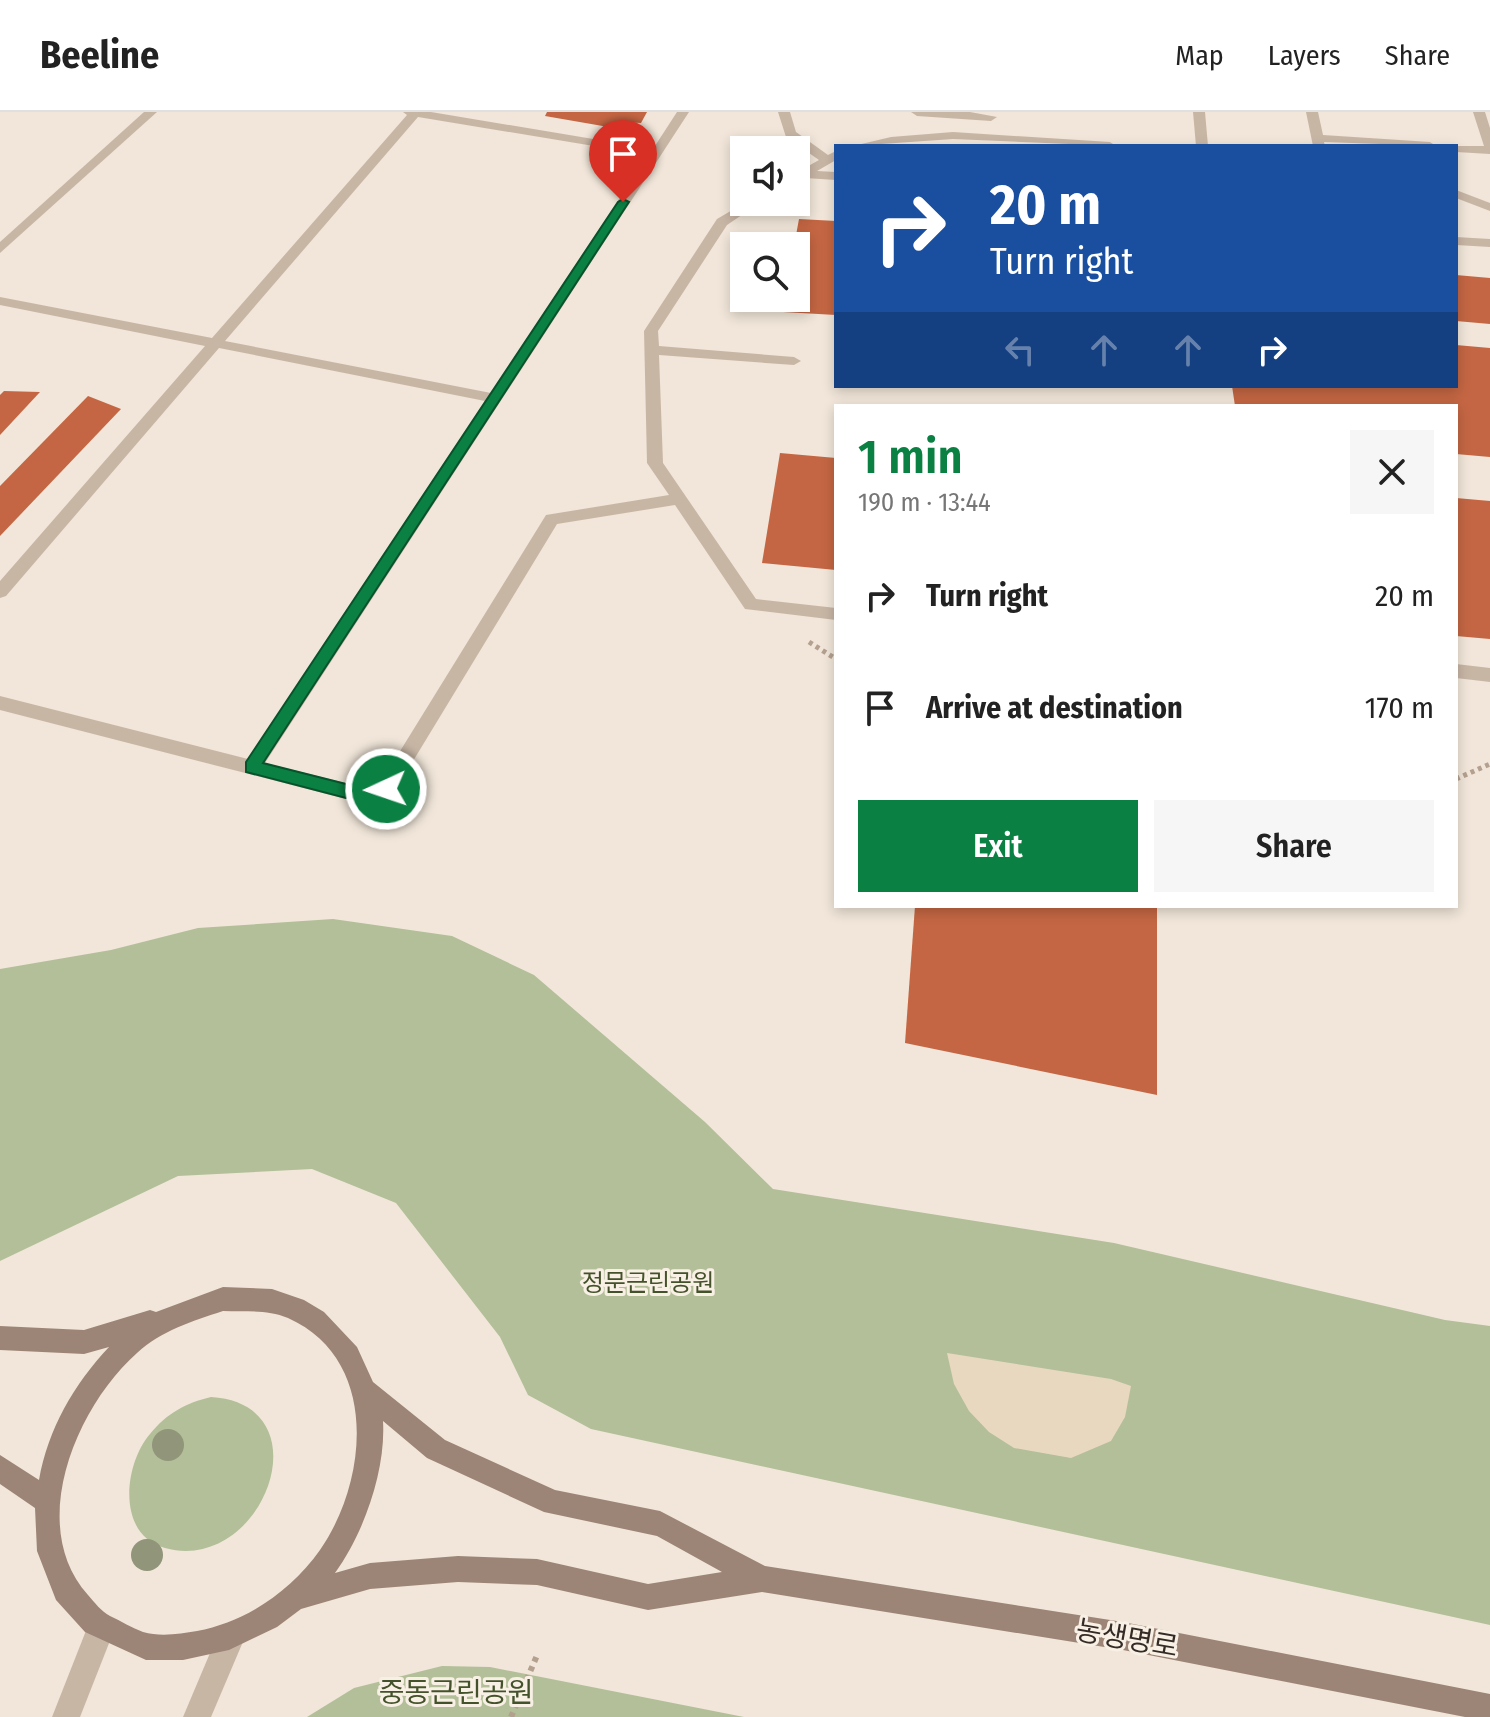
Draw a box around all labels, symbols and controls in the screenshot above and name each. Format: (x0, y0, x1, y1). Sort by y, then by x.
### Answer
text: Beeline (40, 32, 159, 78)
text: Map (1175, 39, 1224, 72)
text: Layers (1268, 39, 1341, 72)
text: Share (1385, 39, 1450, 72)
pin (589, 120, 657, 202)
icon: arrive (601, 132, 645, 176)
map controls (730, 136, 810, 312)
button: sound (730, 136, 810, 216)
text: 20 m (990, 172, 1101, 239)
icon: right (858, 176, 962, 280)
button: search (730, 232, 810, 312)
text: Turn right (990, 240, 1133, 284)
icon: left (998, 328, 1042, 372)
icon: ahead (1082, 328, 1126, 372)
icon: ahead (1166, 328, 1210, 372)
icon: right (1250, 328, 1294, 372)
text: 1 min (858, 428, 963, 486)
button: close (1350, 430, 1434, 514)
text: 190 m · 13:44 (858, 487, 991, 518)
icon: right (858, 574, 902, 618)
text: Turn right (926, 578, 1048, 614)
text: 20 m (1375, 578, 1434, 614)
icon: arrive (858, 686, 902, 730)
text: Arrive at destination (926, 690, 1183, 726)
text: 170 m (1365, 690, 1434, 726)
position arrow (344, 747, 428, 831)
button: Exit (858, 800, 1138, 892)
button: Share (1154, 800, 1434, 892)
park label: 정문근린공원 (582, 1269, 714, 1297)
street label: 농생명로 (1073, 1613, 1181, 1664)
park label: 중동근린공원 (379, 1676, 533, 1709)

